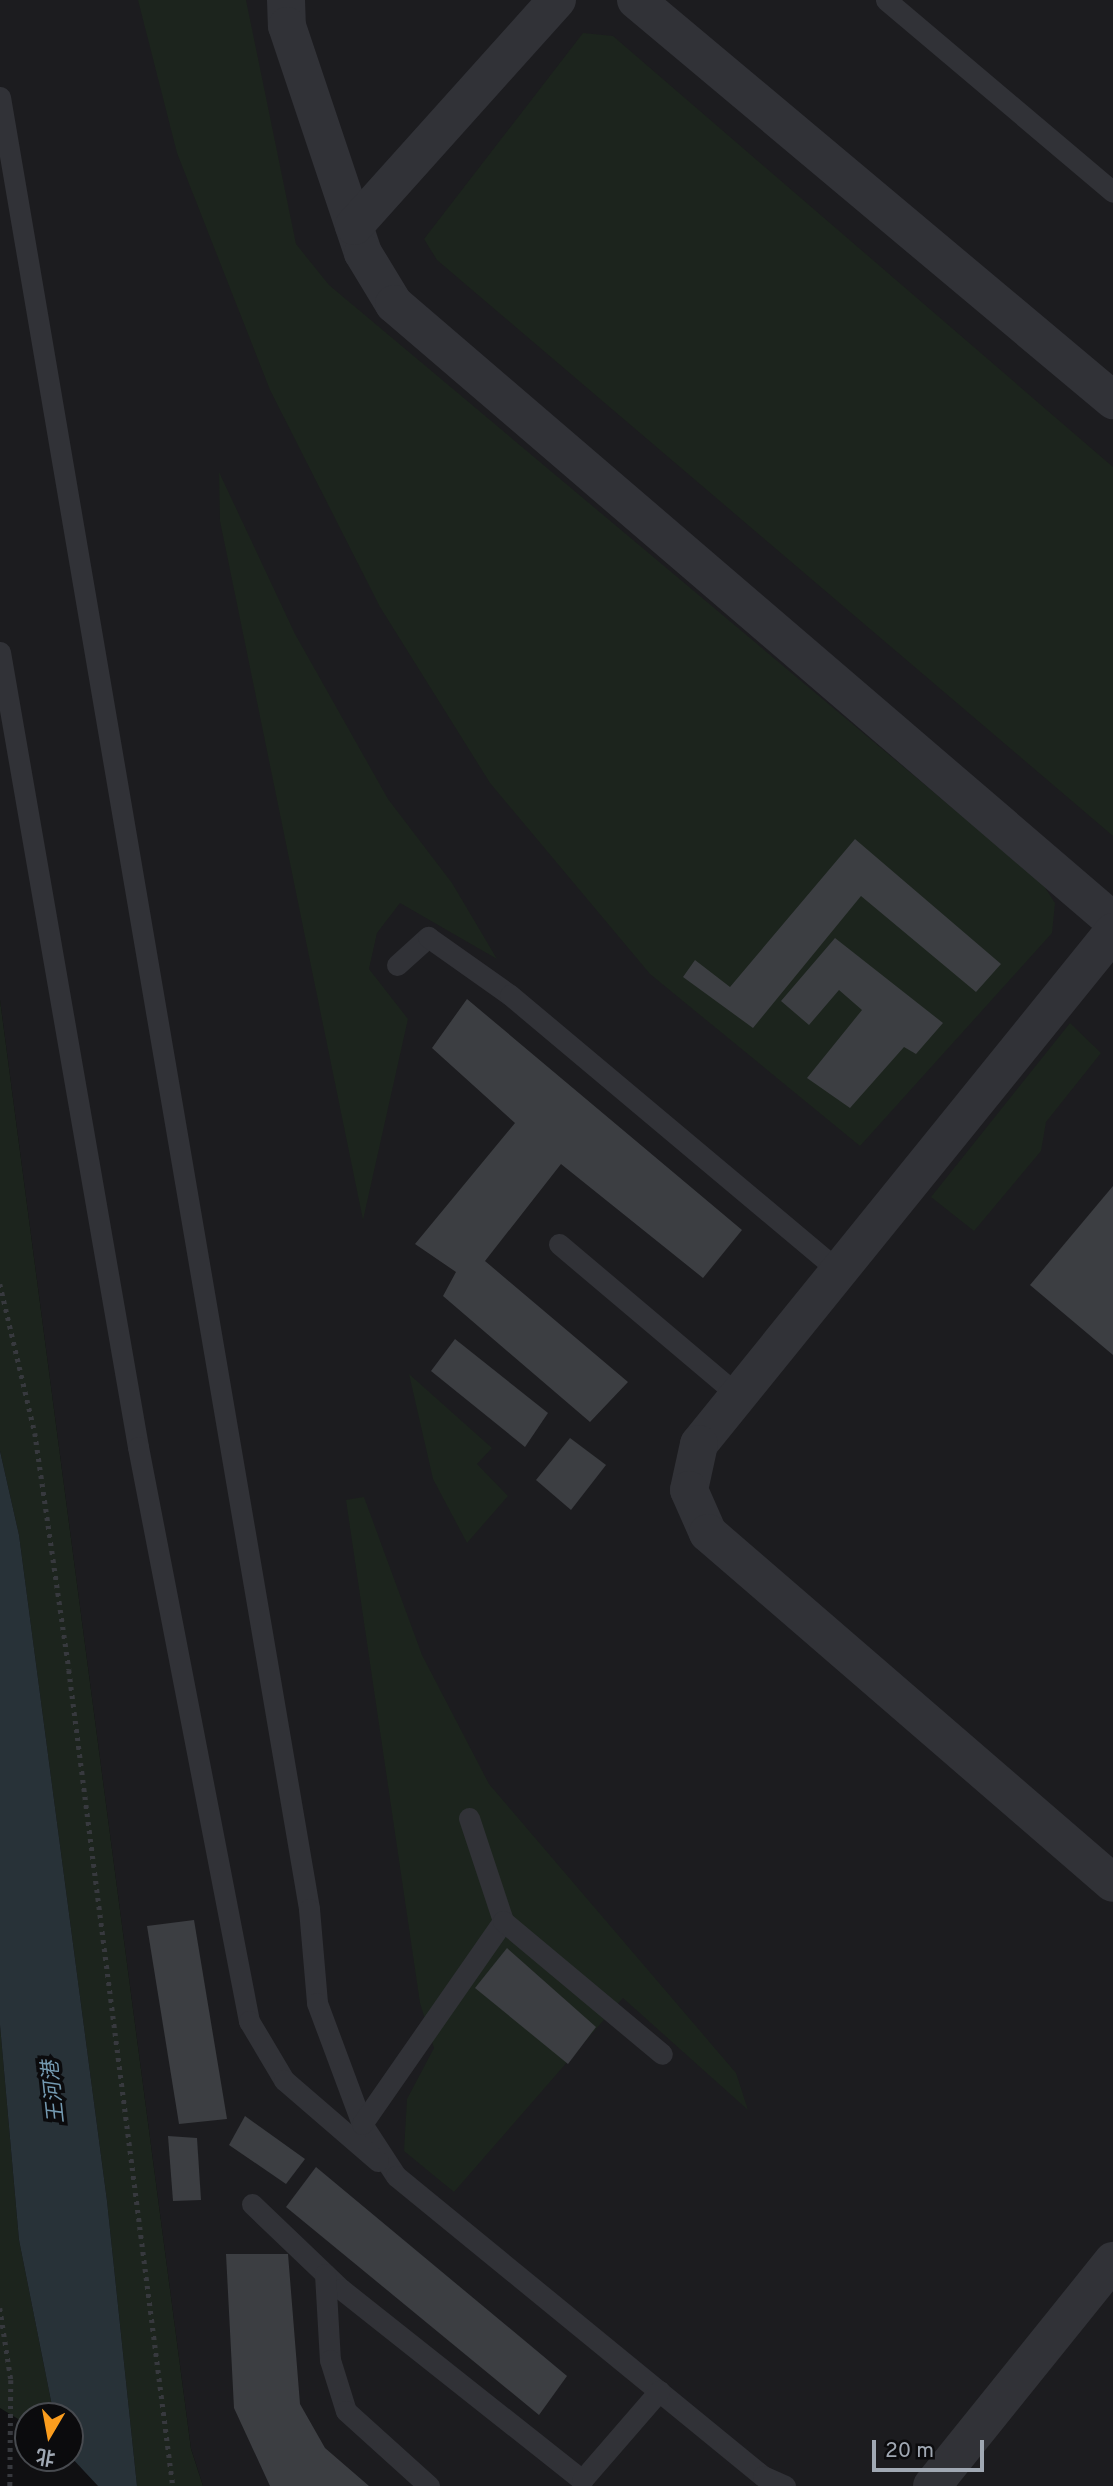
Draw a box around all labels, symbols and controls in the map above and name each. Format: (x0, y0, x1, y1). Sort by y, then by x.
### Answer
water label: 王河港 (39, 2059, 71, 2125)
north arrow (14, 2402, 84, 2472)
scale bar (875, 2426, 987, 2470)
text: 20 m (885, 2438, 934, 2465)
text: 北 (34, 2442, 57, 2469)

